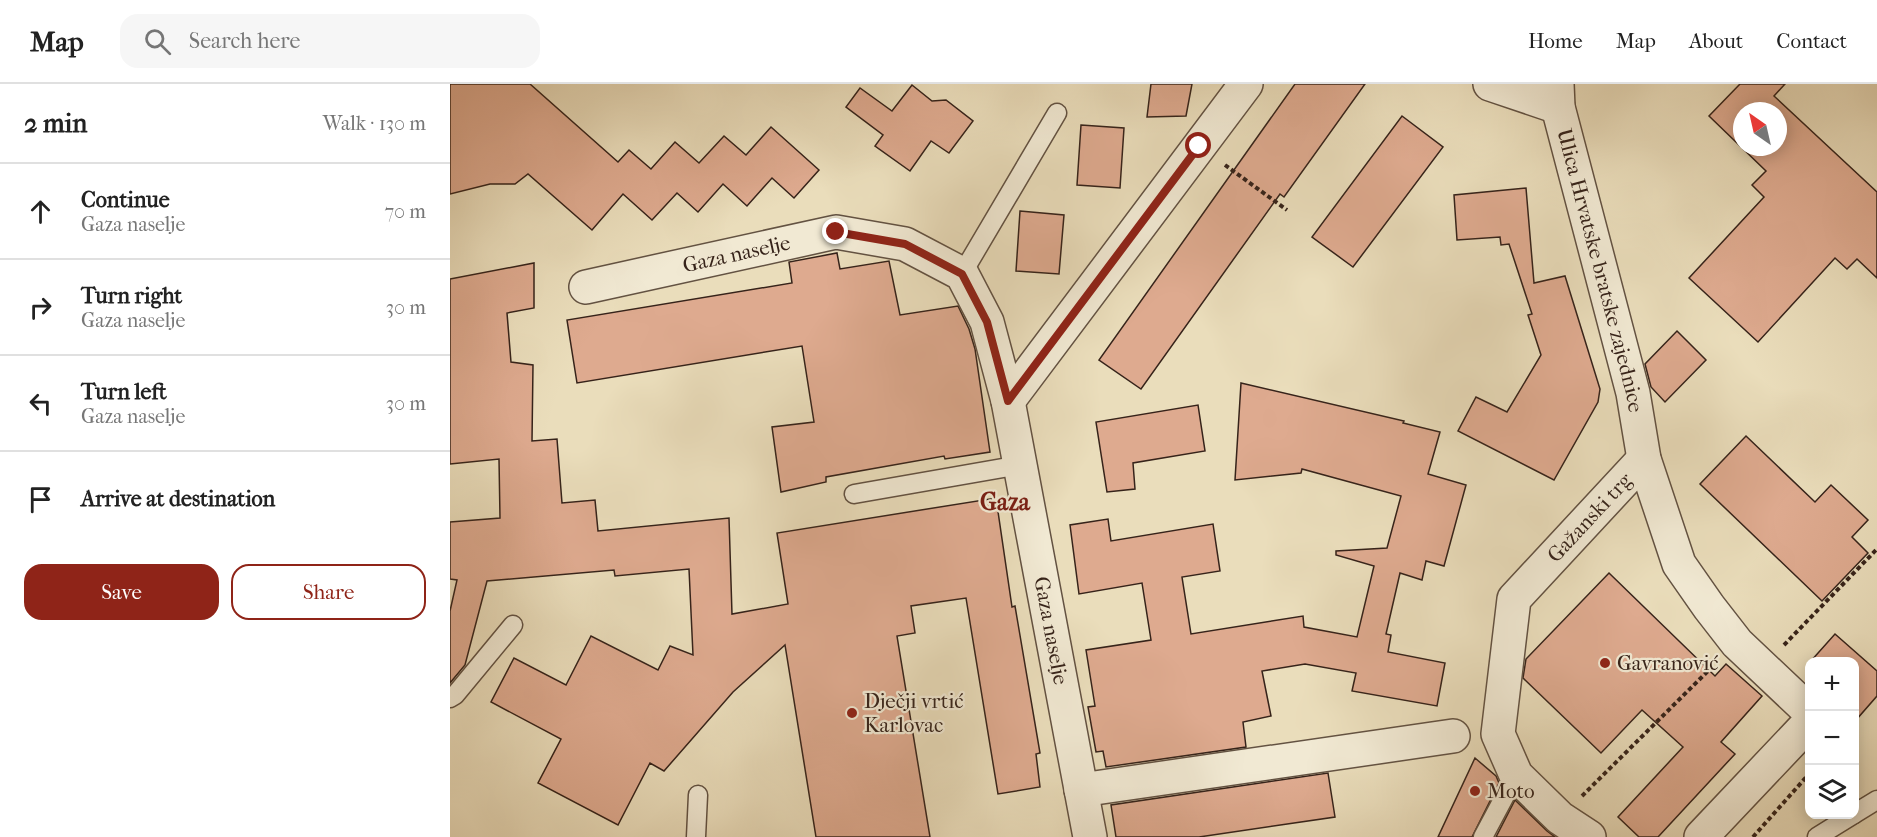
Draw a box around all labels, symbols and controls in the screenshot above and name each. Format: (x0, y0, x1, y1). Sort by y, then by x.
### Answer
search box (120, 14, 540, 68)
text: Map (30, 25, 84, 58)
icon: search (141, 25, 174, 58)
text: Search here (189, 28, 300, 54)
text: Home (1528, 29, 1583, 53)
text: Map (1616, 29, 1656, 53)
text: About (1689, 29, 1743, 53)
text: Contact (1776, 29, 1847, 53)
north arrow (1733, 102, 1787, 156)
text: 2 min (24, 108, 87, 139)
text: Walk · 130 m (323, 112, 426, 135)
street label: Ulica Hrvatske bratske zajednice (1552, 126, 1648, 414)
route start (1185, 132, 1211, 158)
text: Continue (81, 187, 170, 213)
icon: ahead (24, 195, 57, 228)
text: 70 m (384, 200, 426, 223)
text: Gaza naselje (81, 213, 185, 236)
route end (822, 218, 848, 244)
street label: Gaza naselje (680, 230, 792, 277)
text: Turn right (81, 283, 182, 309)
icon: right (24, 291, 57, 324)
text: 30 m (386, 296, 426, 319)
text: Gaza naselje (81, 309, 185, 332)
text: Turn left (81, 379, 167, 405)
icon: left (24, 387, 57, 420)
text: 30 m (386, 392, 426, 415)
text: Gaza naselje (81, 405, 185, 428)
street label: Gažanski trg (1542, 468, 1637, 567)
icon: arrive (24, 483, 57, 516)
text: Arrive at destination (81, 486, 275, 512)
district label: Gaza (980, 488, 1031, 516)
button: Save (24, 564, 219, 620)
button: Share (231, 564, 426, 620)
street label: Gaza naselje (1029, 575, 1073, 687)
place label: Gavranović (1617, 651, 1719, 675)
marker: Gavranović (1598, 656, 1612, 670)
map controls (1805, 657, 1859, 819)
button: + (1805, 657, 1859, 711)
place label: Dječji vrtić Karlovac (864, 689, 963, 737)
marker: Dječji vrtić Karlovac (845, 706, 859, 720)
button: − (1805, 711, 1859, 765)
button: layers (1805, 765, 1859, 819)
place label: Moto (1487, 779, 1535, 803)
marker: Moto (1468, 784, 1482, 798)

